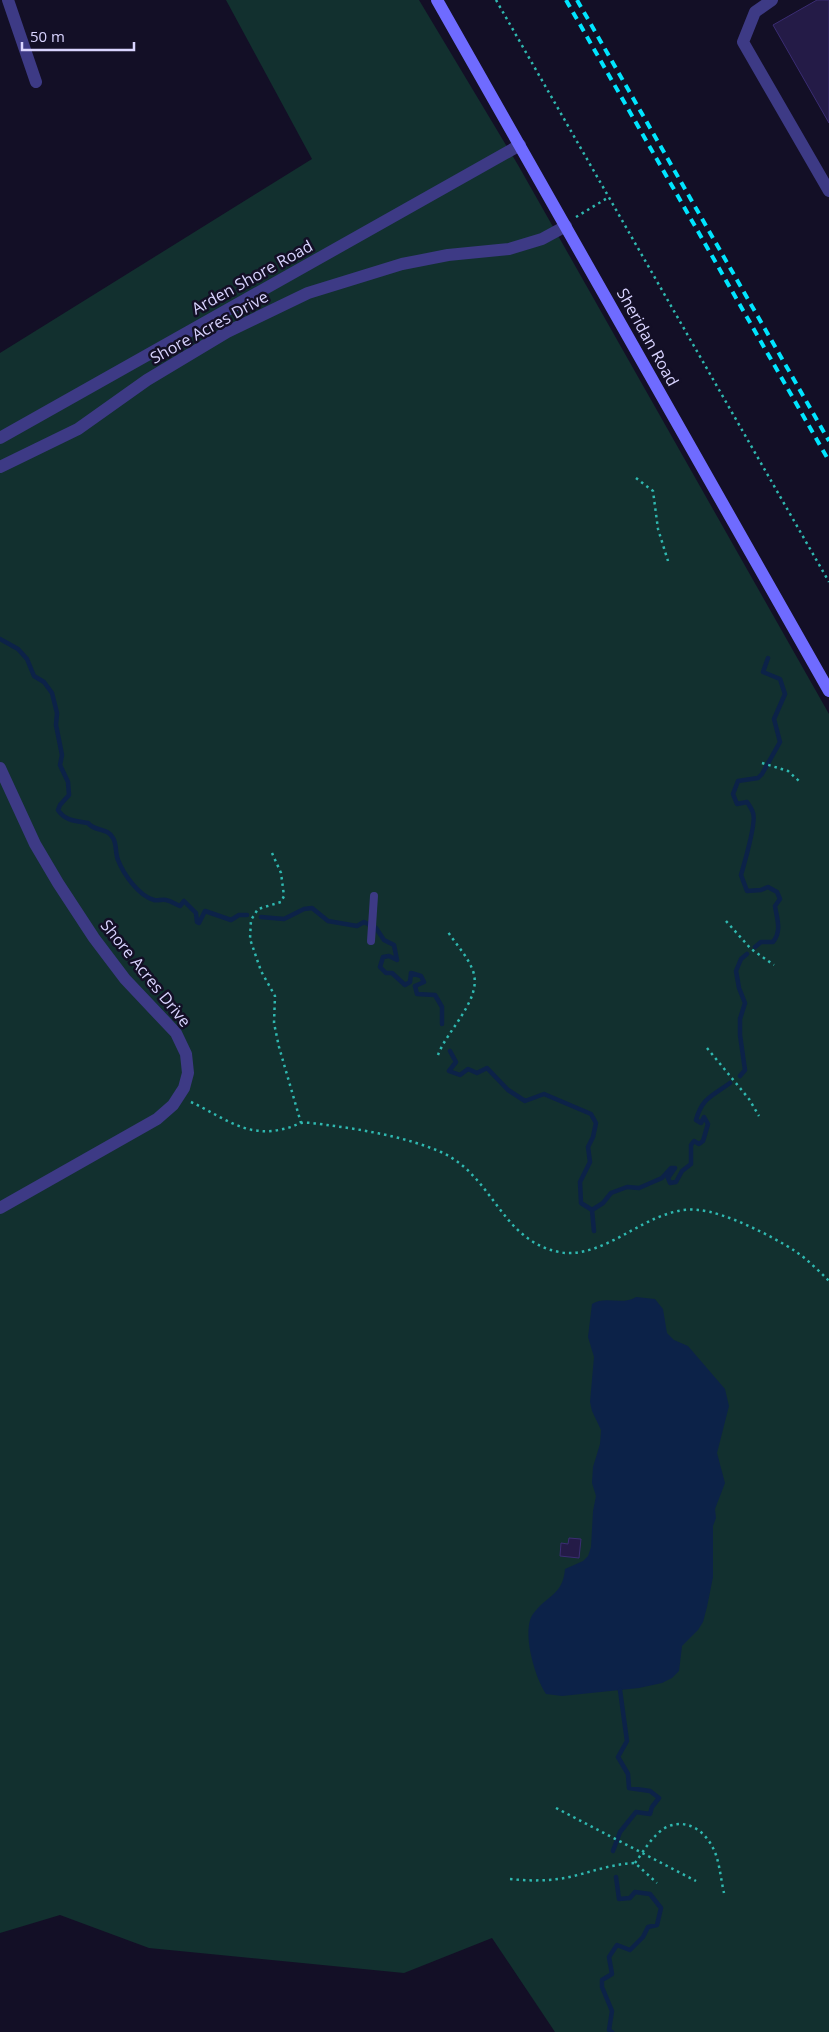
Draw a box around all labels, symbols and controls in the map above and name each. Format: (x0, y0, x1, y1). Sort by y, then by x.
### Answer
scale bar (22, 20, 135, 52)
text: 50 m (30, 26, 65, 46)
street label: Arden Shore Road (187, 235, 317, 319)
street label: Sheridan Road (612, 284, 684, 390)
street label: Shore Acres Drive (146, 285, 272, 369)
street label: Shore Acres Drive (96, 915, 196, 1031)

